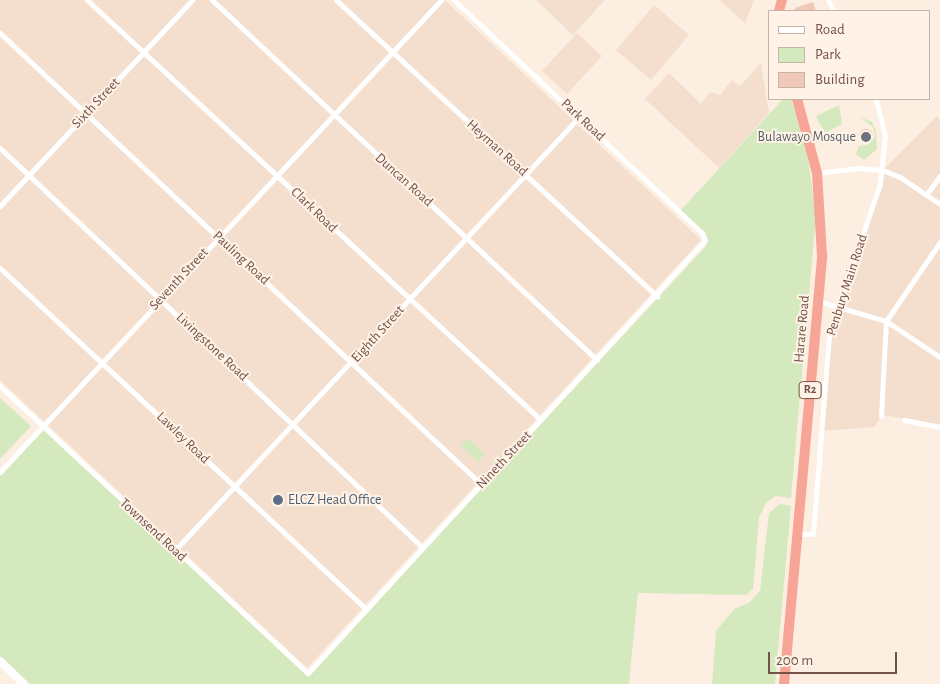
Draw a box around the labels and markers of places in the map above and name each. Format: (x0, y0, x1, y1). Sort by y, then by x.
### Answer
place label: Bulawayo Mosque (758, 129, 856, 145)
marker: Bulawayo Mosque (860, 131, 872, 143)
place label: ELCZ Head Office (288, 492, 382, 508)
marker: ELCZ Head Office (272, 494, 284, 506)

